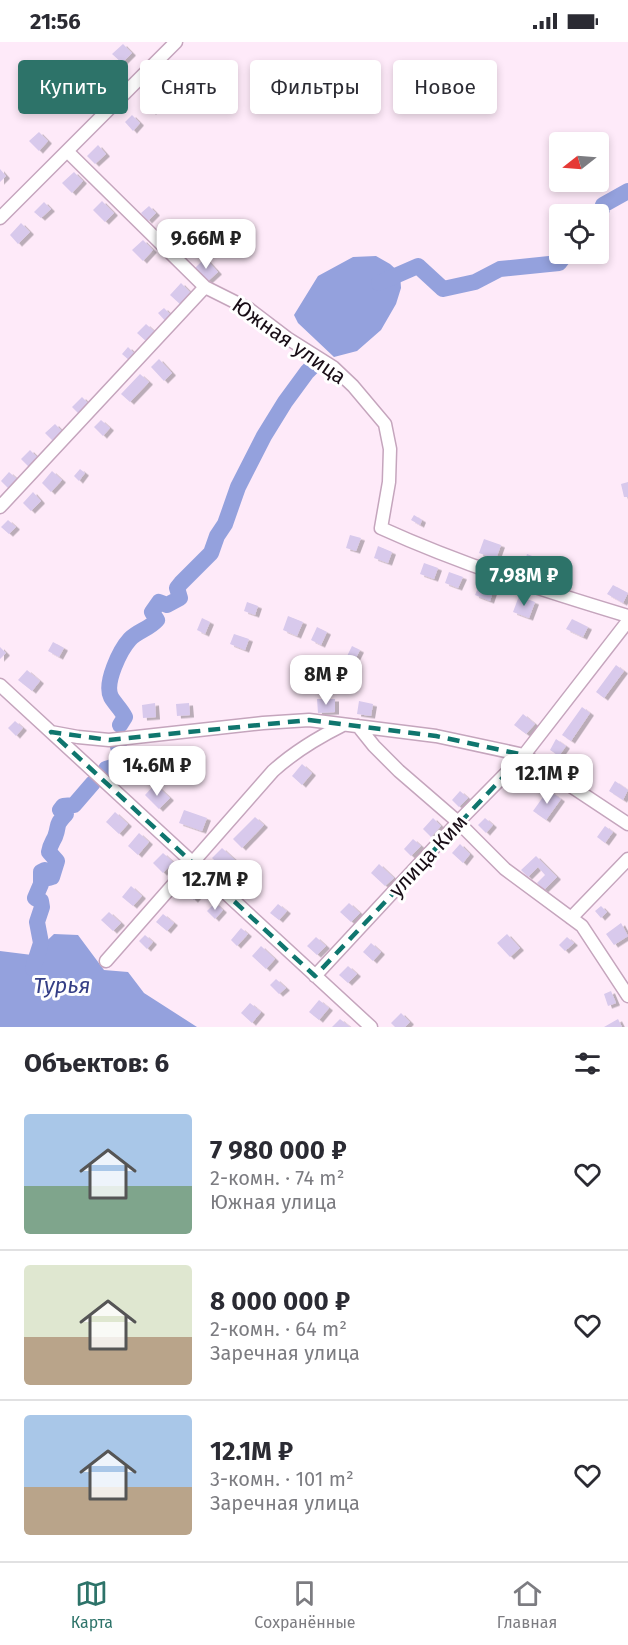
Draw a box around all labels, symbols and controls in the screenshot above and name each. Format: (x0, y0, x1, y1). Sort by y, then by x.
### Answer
text: 21:56 (30, 8, 81, 35)
chip: Купить (18, 60, 128, 114)
chip: Снять (140, 60, 238, 114)
chip: Фильтры (250, 60, 381, 114)
chip: Новое (393, 60, 497, 114)
north arrow (549, 132, 609, 192)
map controls (549, 132, 609, 264)
button: locate (549, 204, 609, 264)
pin: 9.66M ₽ (151, 219, 261, 270)
text: 9.66M ₽ (171, 226, 241, 250)
street label: Южная улица (227, 292, 351, 390)
pin: 7.98M ₽ (469, 556, 579, 607)
text: 7.98M ₽ (490, 563, 558, 587)
pin: 8M ₽ (290, 655, 362, 706)
text: 8M ₽ (304, 662, 348, 686)
pin: 14.6M ₽ (102, 746, 212, 797)
text: 14.6M ₽ (123, 753, 191, 777)
pin: 12.1M ₽ (492, 754, 602, 805)
text: 12.1M ₽ (515, 761, 579, 785)
street label: улица Ким (383, 809, 473, 903)
pin: 12.7M ₽ (160, 860, 270, 911)
text: 12.7M ₽ (182, 867, 248, 891)
water label: Турья (34, 972, 90, 999)
icon: filters (571, 1047, 604, 1080)
text: Объектов: 6 (24, 1048, 169, 1079)
text: 7 980 000 ₽ (210, 1135, 347, 1166)
icon: home (72, 1138, 144, 1210)
icon: heart (571, 1158, 604, 1191)
text: 2-комн. · 74 m² (210, 1166, 344, 1190)
text: Южная улица (210, 1190, 337, 1214)
text: 8 000 000 ₽ (210, 1286, 350, 1317)
icon: home (72, 1289, 144, 1361)
icon: heart (571, 1309, 604, 1342)
text: 2-комн. · 64 m² (210, 1317, 347, 1341)
text: Заречная улица (210, 1341, 360, 1365)
text: 12.1M ₽ (210, 1436, 293, 1467)
icon: home (72, 1439, 144, 1511)
icon: heart (571, 1459, 604, 1492)
text: 3-комн. · 101 m² (210, 1467, 354, 1491)
text: Заречная улица (210, 1491, 360, 1515)
tab: Карта (71, 1577, 113, 1632)
tab: Сохранённые (254, 1577, 356, 1632)
tab: Главная (497, 1577, 557, 1632)

